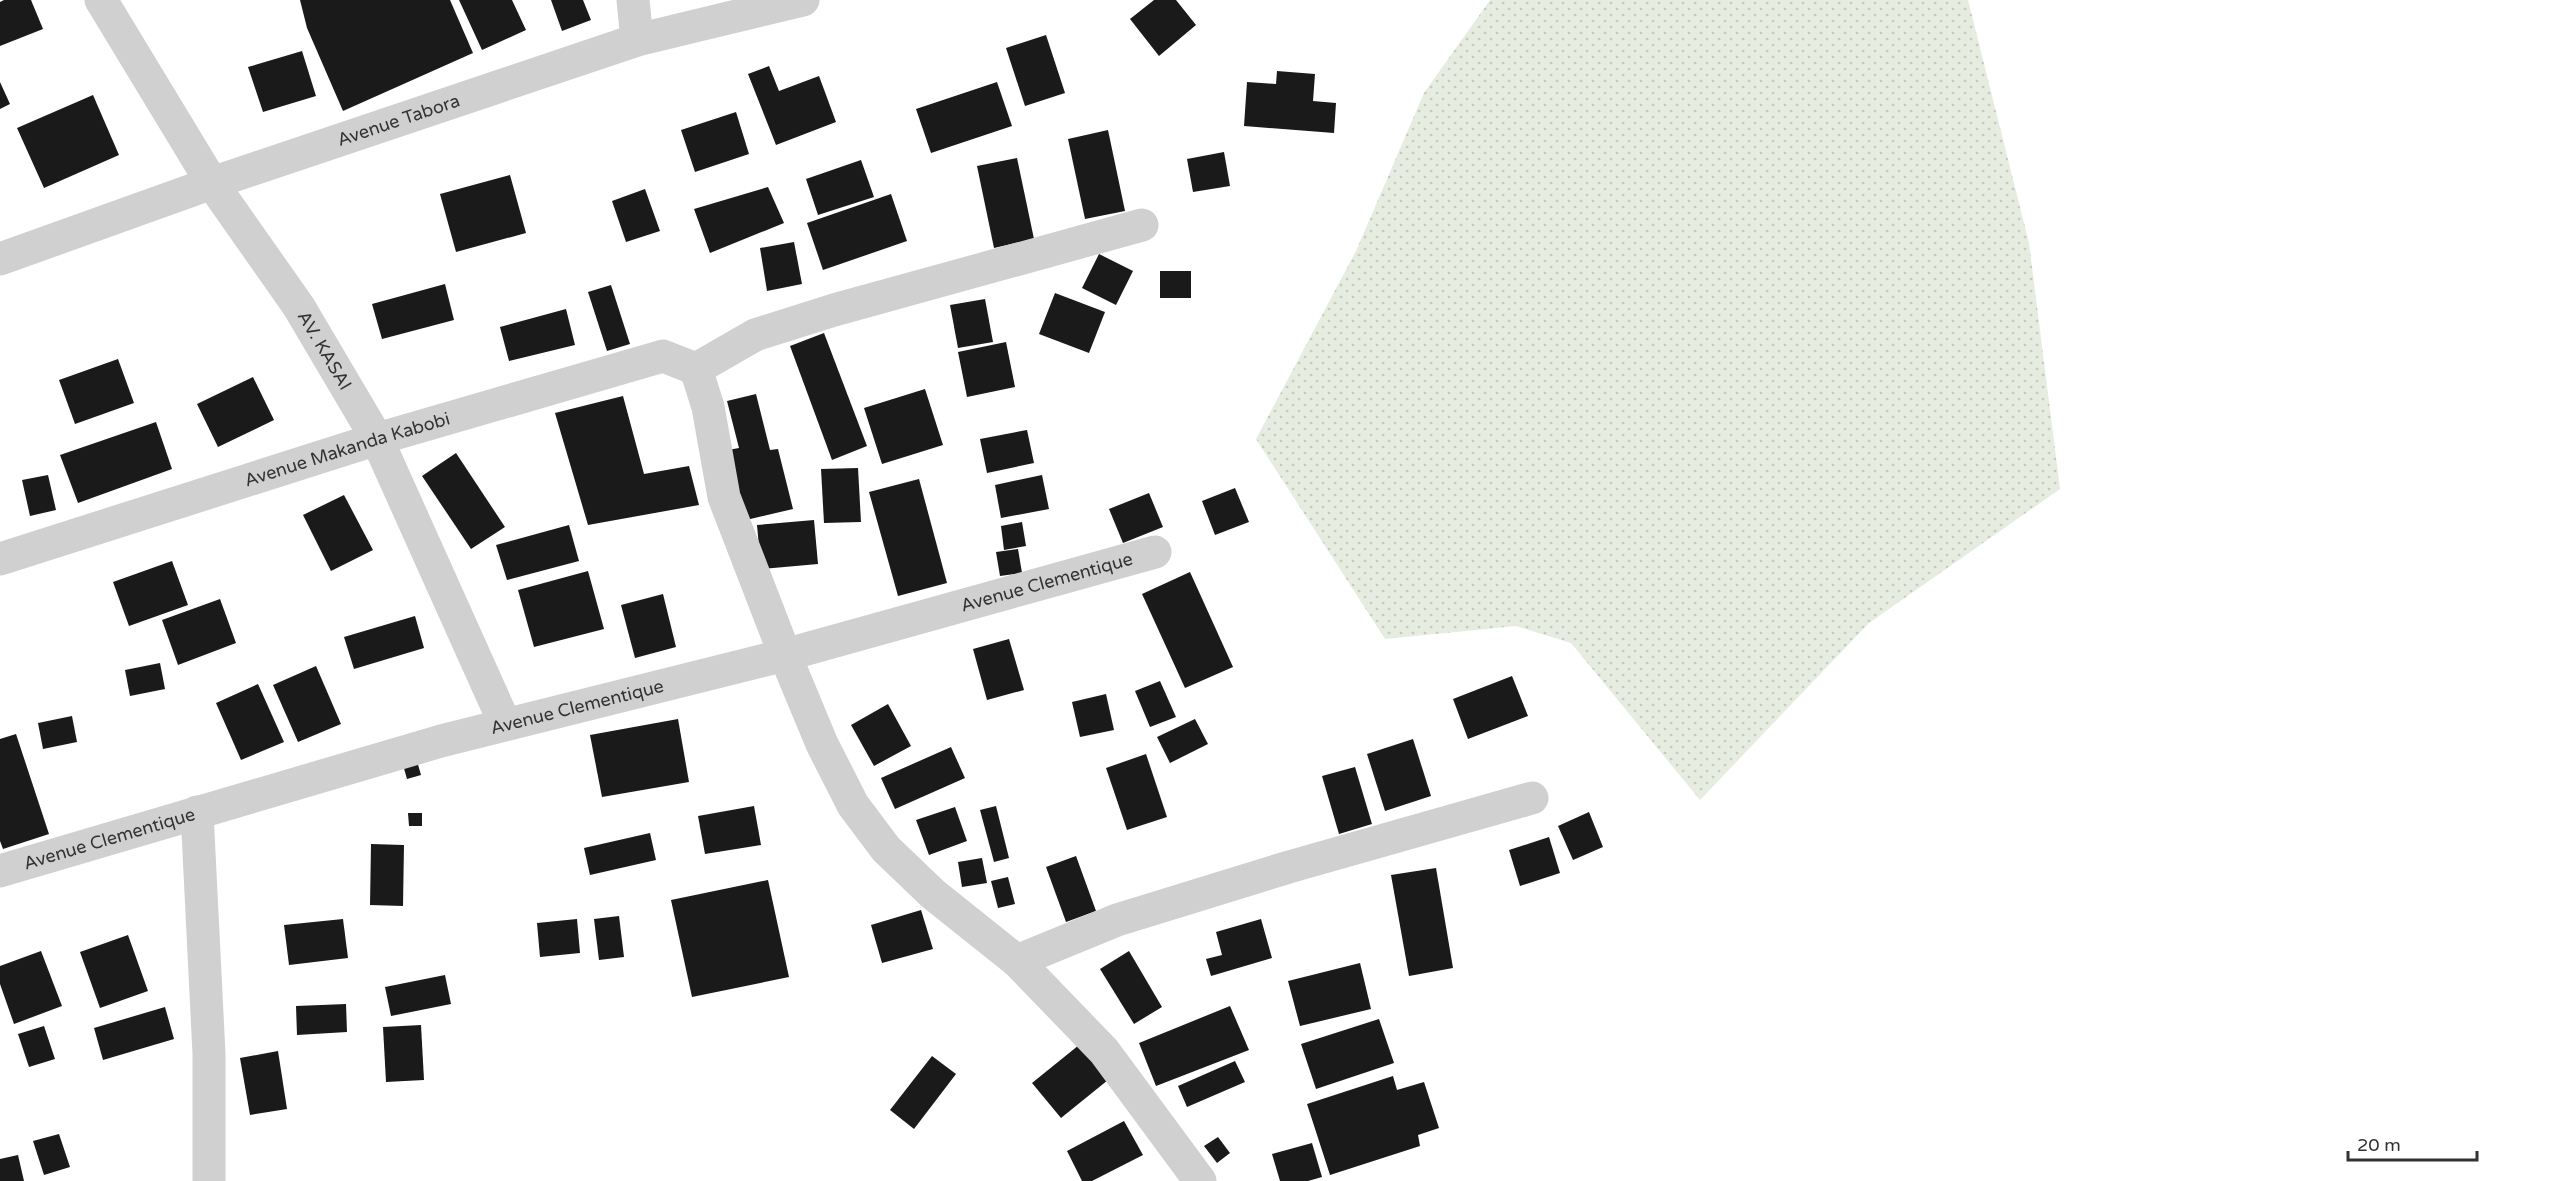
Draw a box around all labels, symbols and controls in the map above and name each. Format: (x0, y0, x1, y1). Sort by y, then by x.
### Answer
street label: Avenue Tabora (334, 89, 463, 151)
street label: AV. KASAI (293, 307, 357, 394)
street label: Avenue Makanda Kabobi (242, 407, 452, 492)
street label: Avenue Clementique (958, 548, 1135, 617)
street label: Avenue Clementique (488, 675, 666, 739)
street label: Avenue Clementique (21, 803, 198, 874)
scale bar (2348, 1124, 2477, 1162)
text: 20 m (2357, 1134, 2401, 1156)

